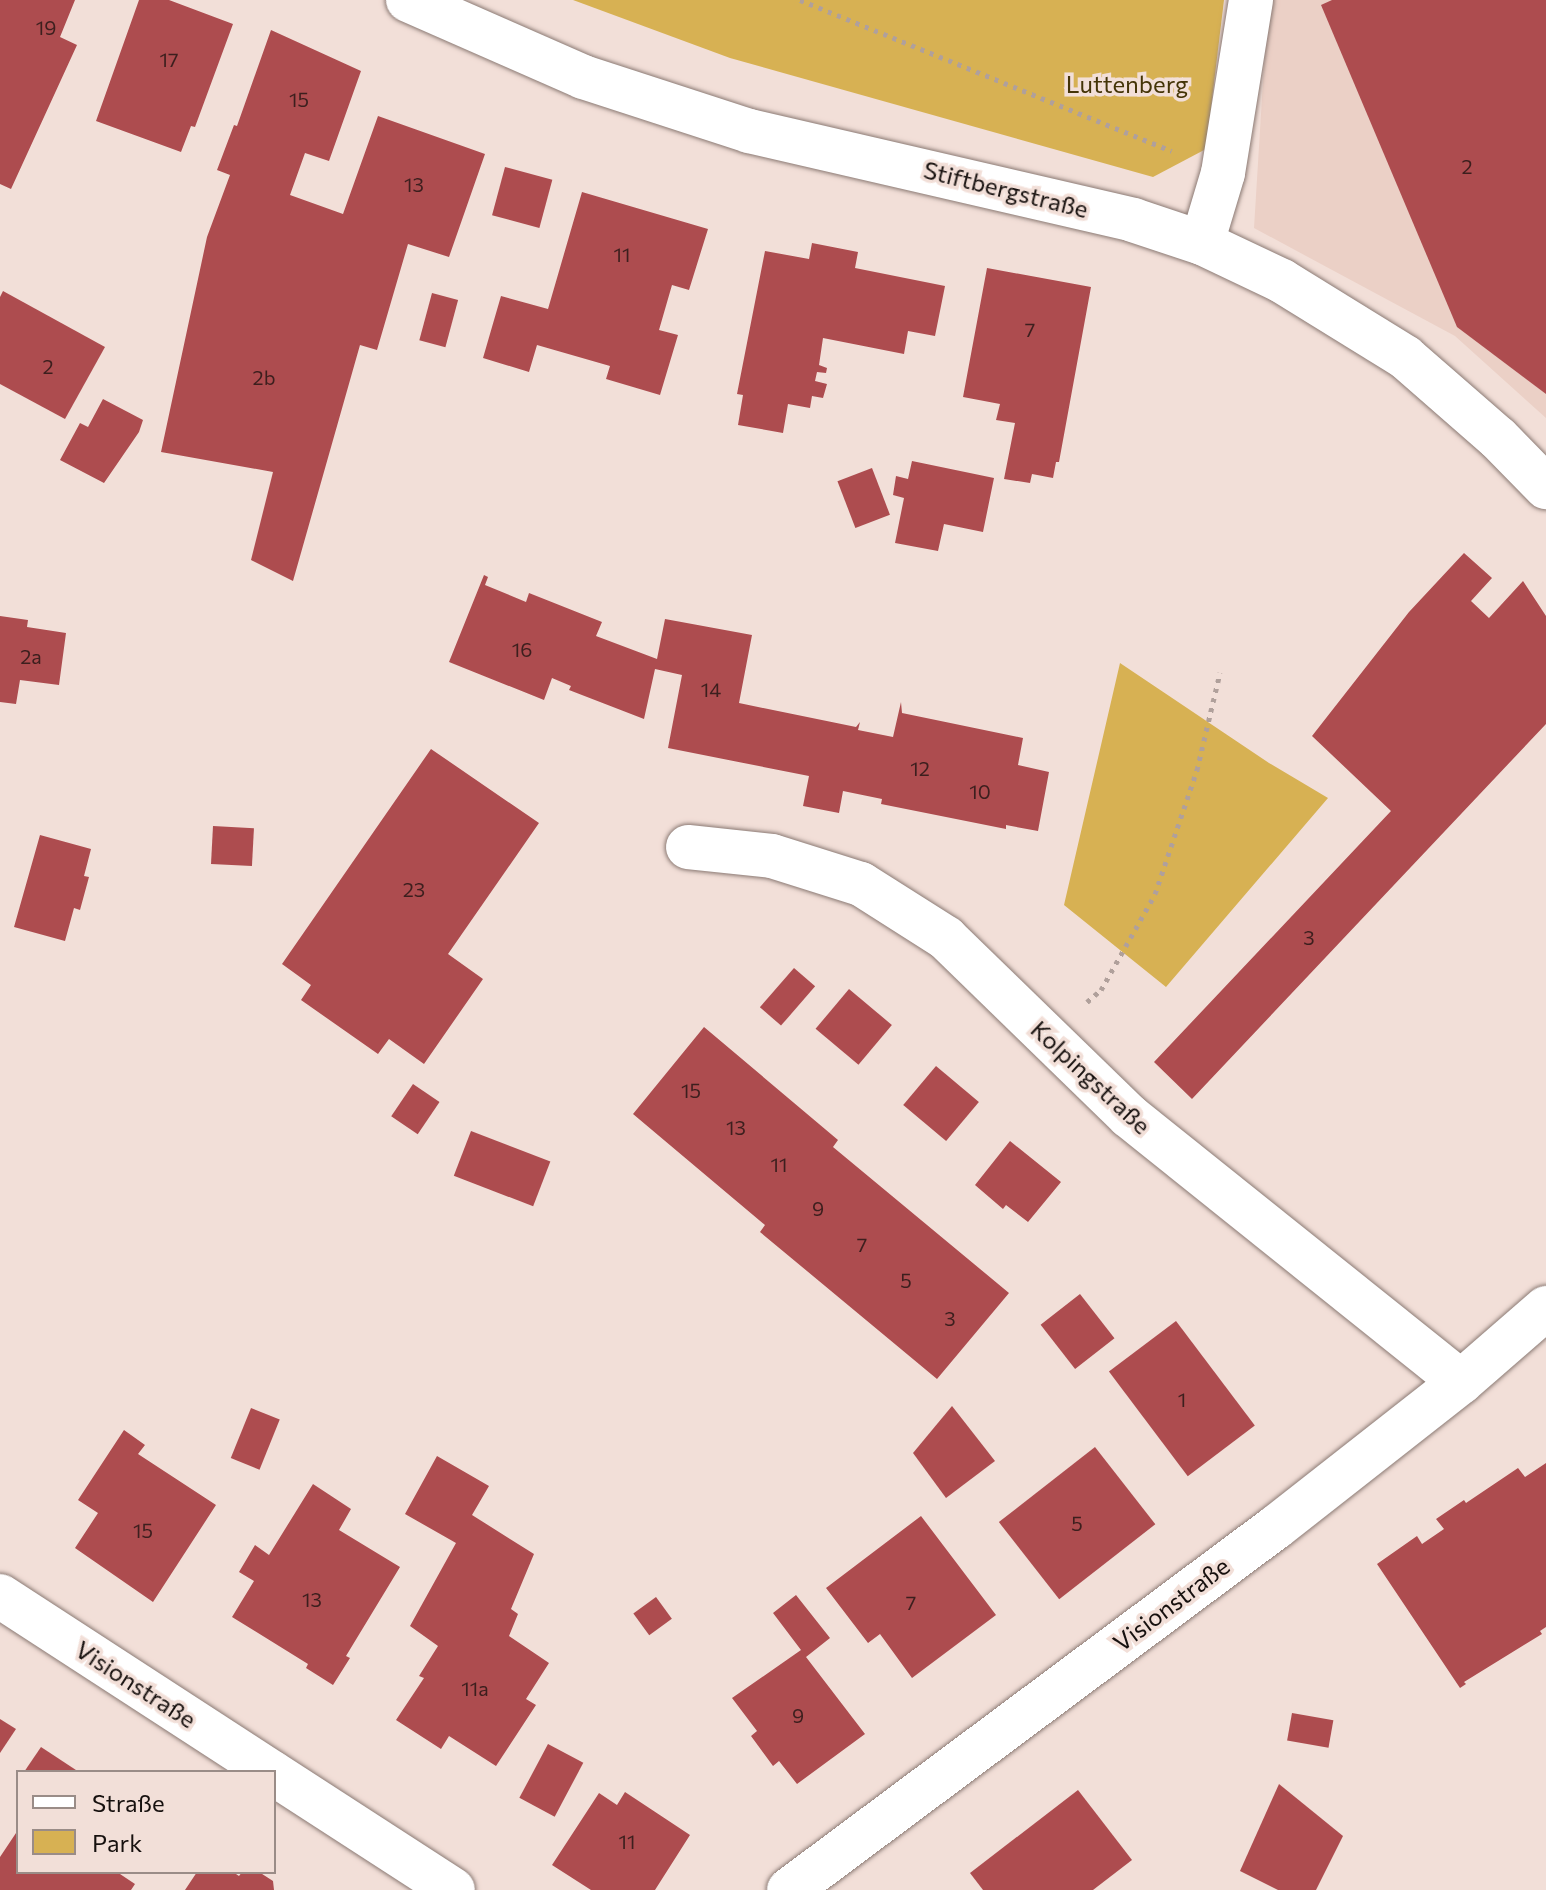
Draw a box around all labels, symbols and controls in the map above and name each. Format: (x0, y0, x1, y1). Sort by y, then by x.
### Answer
house number: 19 (36, 15, 56, 39)
house number: 17 (159, 47, 179, 71)
park label: Luttenberg (1066, 70, 1188, 98)
house number: 15 (289, 87, 309, 111)
house number: 2 (1461, 154, 1473, 178)
street label: Stiftbergstraße (921, 155, 1091, 223)
house number: 13 (404, 172, 424, 196)
house number: 11 (613, 242, 631, 266)
house number: 7 (1025, 317, 1035, 341)
house number: 2 (42, 354, 54, 378)
house number: 2b (253, 365, 275, 389)
house number: 16 (512, 637, 532, 661)
house number: 2a (20, 644, 42, 668)
house number: 14 (701, 677, 721, 701)
house number: 12 (910, 756, 930, 780)
house number: 10 (969, 779, 991, 803)
house number: 23 (403, 877, 425, 901)
house number: 3 (1303, 925, 1315, 949)
street label: Kolpingstraße (1025, 1014, 1157, 1140)
house number: 15 (681, 1078, 701, 1102)
house number: 13 (726, 1115, 746, 1139)
house number: 11 (770, 1152, 788, 1176)
house number: 9 (812, 1196, 824, 1220)
house number: 7 (857, 1232, 867, 1256)
house number: 5 (900, 1268, 912, 1292)
house number: 3 (944, 1306, 956, 1330)
house number: 1 (1178, 1387, 1186, 1411)
house number: 5 (1071, 1511, 1083, 1535)
house number: 15 (133, 1518, 153, 1542)
street label: Visionstraße (1107, 1551, 1235, 1657)
house number: 13 (302, 1587, 322, 1611)
house number: 7 (906, 1590, 916, 1614)
street label: Visionstraße (70, 1634, 202, 1734)
house number: 11a (461, 1676, 489, 1700)
house number: 9 (792, 1703, 804, 1727)
legend (16, 1770, 276, 1874)
text: Straße (92, 1788, 165, 1817)
text: Park (92, 1828, 142, 1857)
house number: 11 (618, 1829, 636, 1853)

